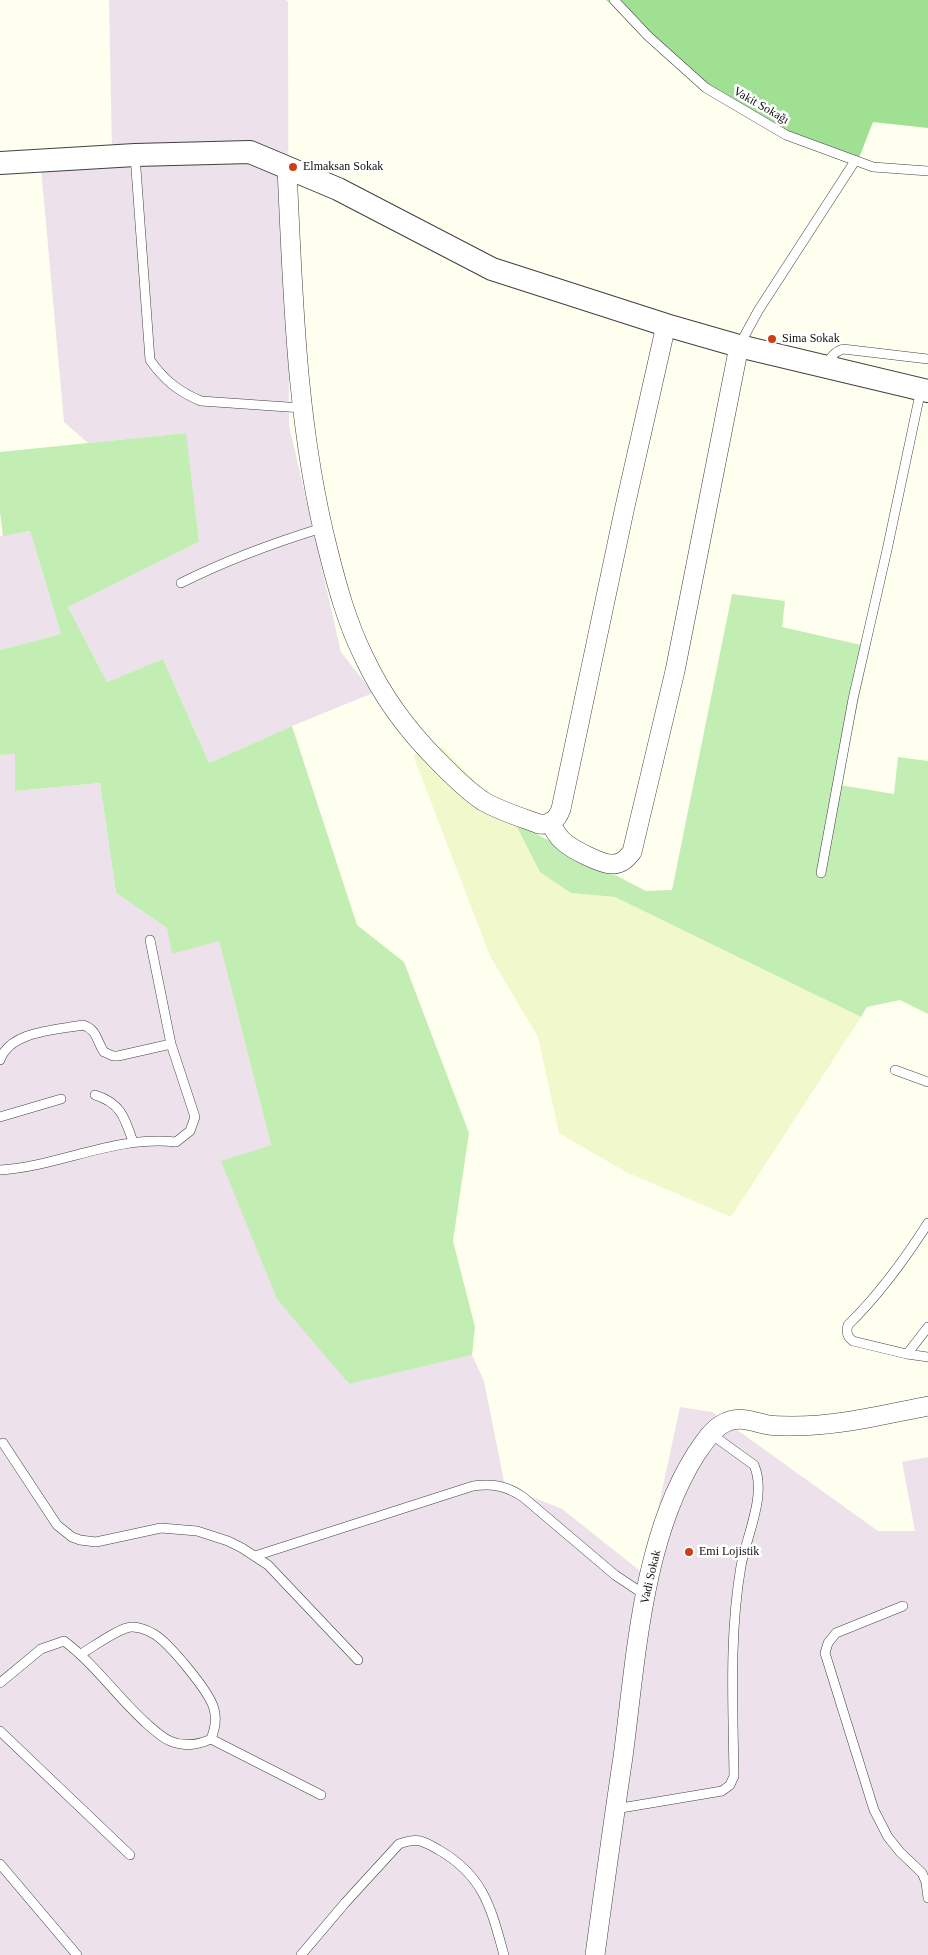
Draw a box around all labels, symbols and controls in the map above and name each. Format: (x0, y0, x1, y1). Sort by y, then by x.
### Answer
street label: Vakit Sokağı (731, 84, 791, 128)
place label: Elmaksan Sokak (303, 160, 383, 174)
marker: Elmaksan Sokak (287, 161, 299, 173)
place label: Sima Sokak (782, 332, 840, 346)
marker: Sima Sokak (766, 333, 778, 345)
place label: Emi Lojistik (699, 1545, 759, 1559)
marker: Emi Lojistik (683, 1546, 695, 1558)
street label: Vadi Sokak (638, 1549, 664, 1605)

